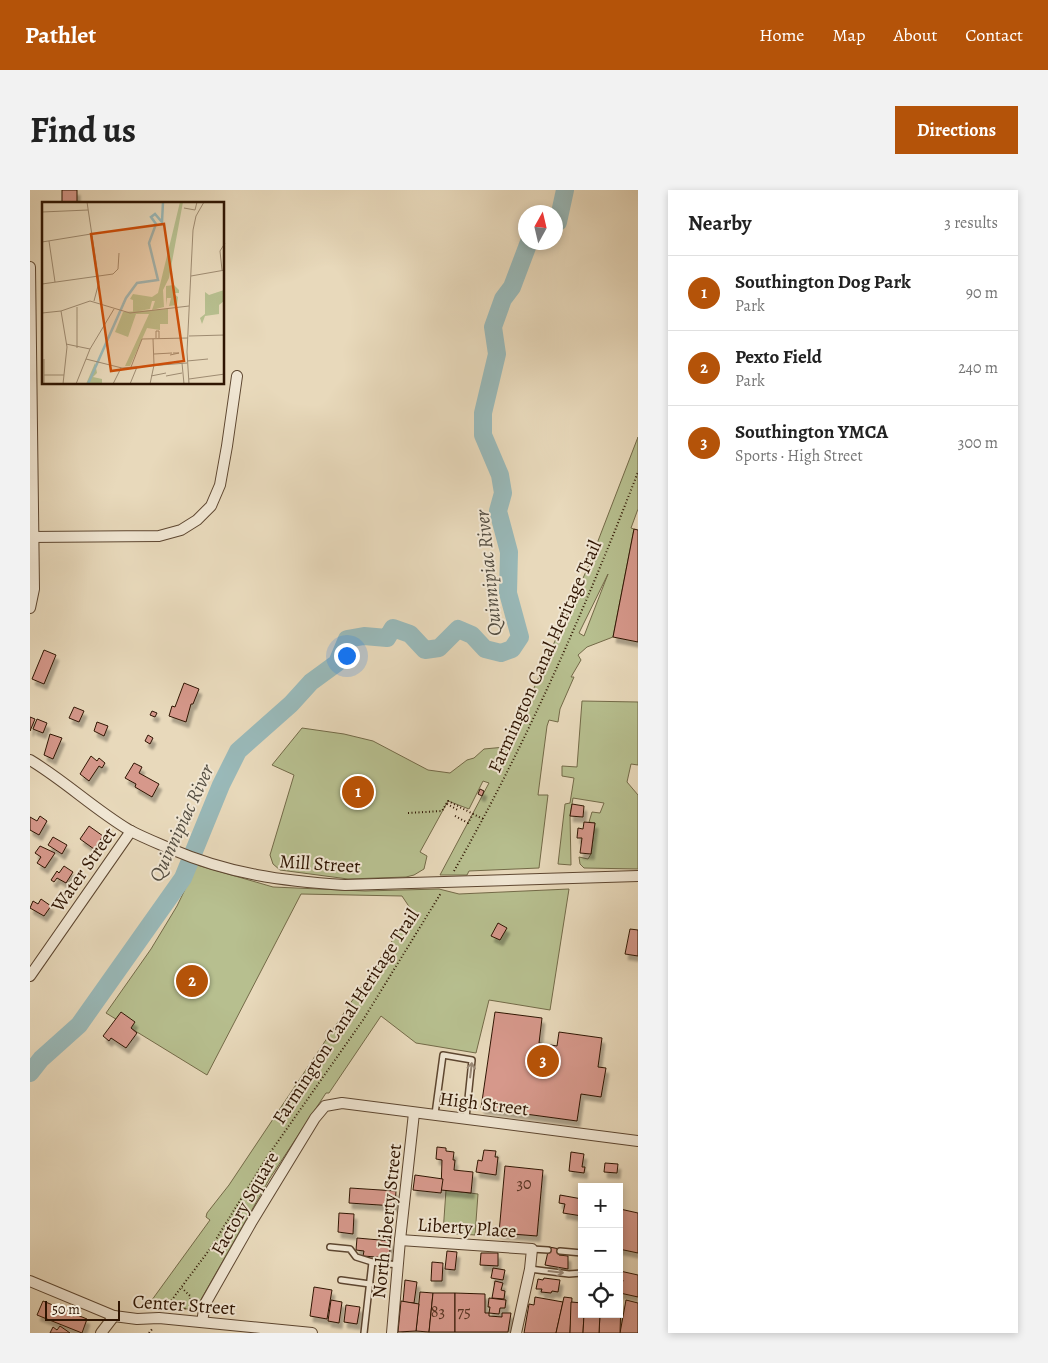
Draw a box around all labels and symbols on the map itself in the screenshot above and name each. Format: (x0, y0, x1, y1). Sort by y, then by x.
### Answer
inset map (42, 202, 225, 385)
north arrow (518, 205, 563, 250)
water label: Quinnipiac River (468, 508, 509, 637)
street label: Farmington Canal Heritage Trail (482, 536, 608, 777)
your location (334, 643, 360, 669)
water label: Quinnipiac River (142, 759, 221, 886)
pin: 1 (342, 773, 374, 811)
street label: Water Street (45, 822, 122, 918)
street label: Mill Street (279, 848, 361, 880)
street label: Farmington Canal Heritage Trail (266, 903, 426, 1129)
pin: 2 (176, 962, 208, 1000)
pin: 3 (527, 1042, 559, 1080)
one-way arrow (466, 1062, 476, 1078)
street label: High Street (438, 1086, 530, 1122)
street label: North Liberty Street (366, 1142, 408, 1300)
street label: Factory Square (205, 1147, 285, 1260)
house number: 30 (516, 1173, 532, 1195)
street label: Liberty Place (417, 1212, 517, 1244)
one-way arrow (548, 1267, 564, 1277)
street label: Center Street (132, 1288, 236, 1322)
scale bar (45, 1298, 120, 1321)
house number: 83 (431, 1301, 445, 1323)
house number: 75 (457, 1301, 471, 1323)

